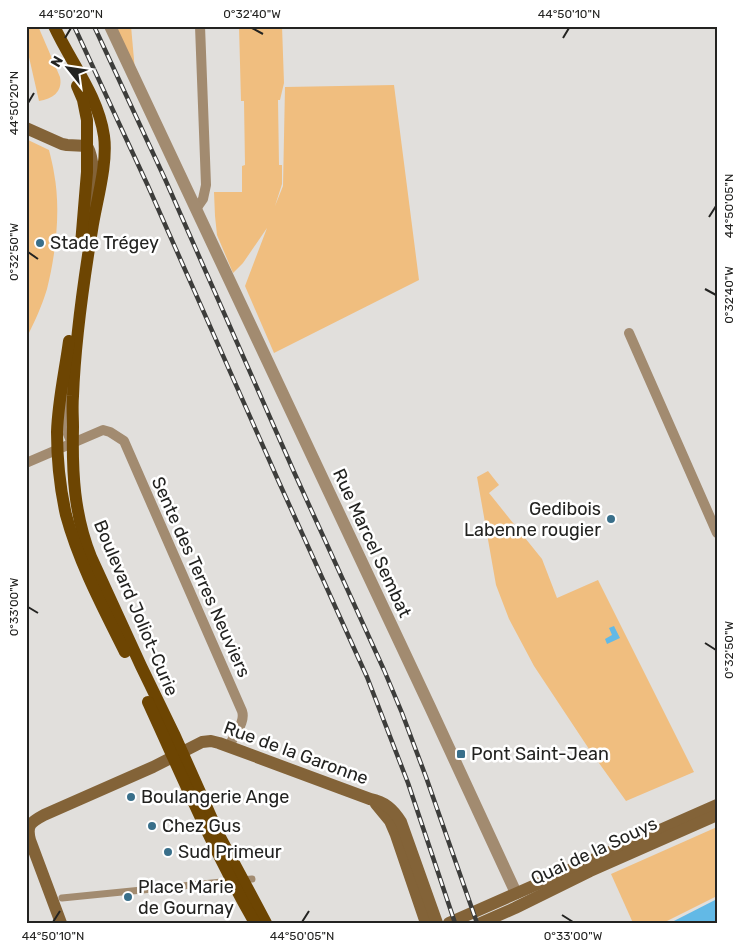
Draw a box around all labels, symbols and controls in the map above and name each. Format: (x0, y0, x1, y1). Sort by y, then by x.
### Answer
text: 44°50'20"N (39, 7, 103, 21)
text: 0°32'40"W (223, 7, 281, 21)
text: 44°50'10"N (538, 7, 600, 21)
north arrow (42, 42, 92, 92)
text: N (47, 53, 67, 70)
text: 44°50'20"N (7, 71, 21, 135)
text: 44°50'05"N (722, 174, 736, 238)
text: 0°32'50"W (7, 223, 21, 281)
place label: Stade Trégey (50, 232, 159, 254)
marker: Stade Trégey (34, 237, 46, 249)
text: 0°32'40"W (722, 266, 736, 324)
street label: Rue Marcel Sembat (328, 465, 416, 621)
street label: Sente des Terres Neuviers (147, 473, 255, 681)
place label: Gedibois Labenne rougier (464, 498, 601, 541)
marker: Gedibois Labenne rougier (605, 513, 617, 525)
street label: Boulevard Joliot-Curie (89, 517, 183, 699)
text: 0°33'00"W (7, 577, 21, 636)
text: 0°32'50"W (722, 621, 736, 679)
street label: Rue de la Garonne (221, 717, 371, 789)
place label: Pont Saint-Jean (471, 743, 609, 765)
marker: Pont Saint-Jean (455, 748, 467, 760)
place label: Boulangerie Ange (141, 786, 289, 808)
marker: Boulangerie Ange (125, 791, 137, 803)
street label: Quai de la Souys (527, 812, 661, 890)
place label: Chez Gus (162, 815, 241, 837)
marker: Chez Gus (146, 820, 158, 832)
place label: Sud Primeur (178, 841, 282, 863)
marker: Sud Primeur (162, 846, 174, 858)
place label: Place Marie de Gournay (138, 876, 234, 919)
marker: Place Marie de Gournay (122, 891, 134, 903)
text: 44°50'10"N (22, 929, 84, 943)
text: 44°50'05"N (270, 929, 334, 943)
text: 0°33'00"W (544, 929, 603, 943)

